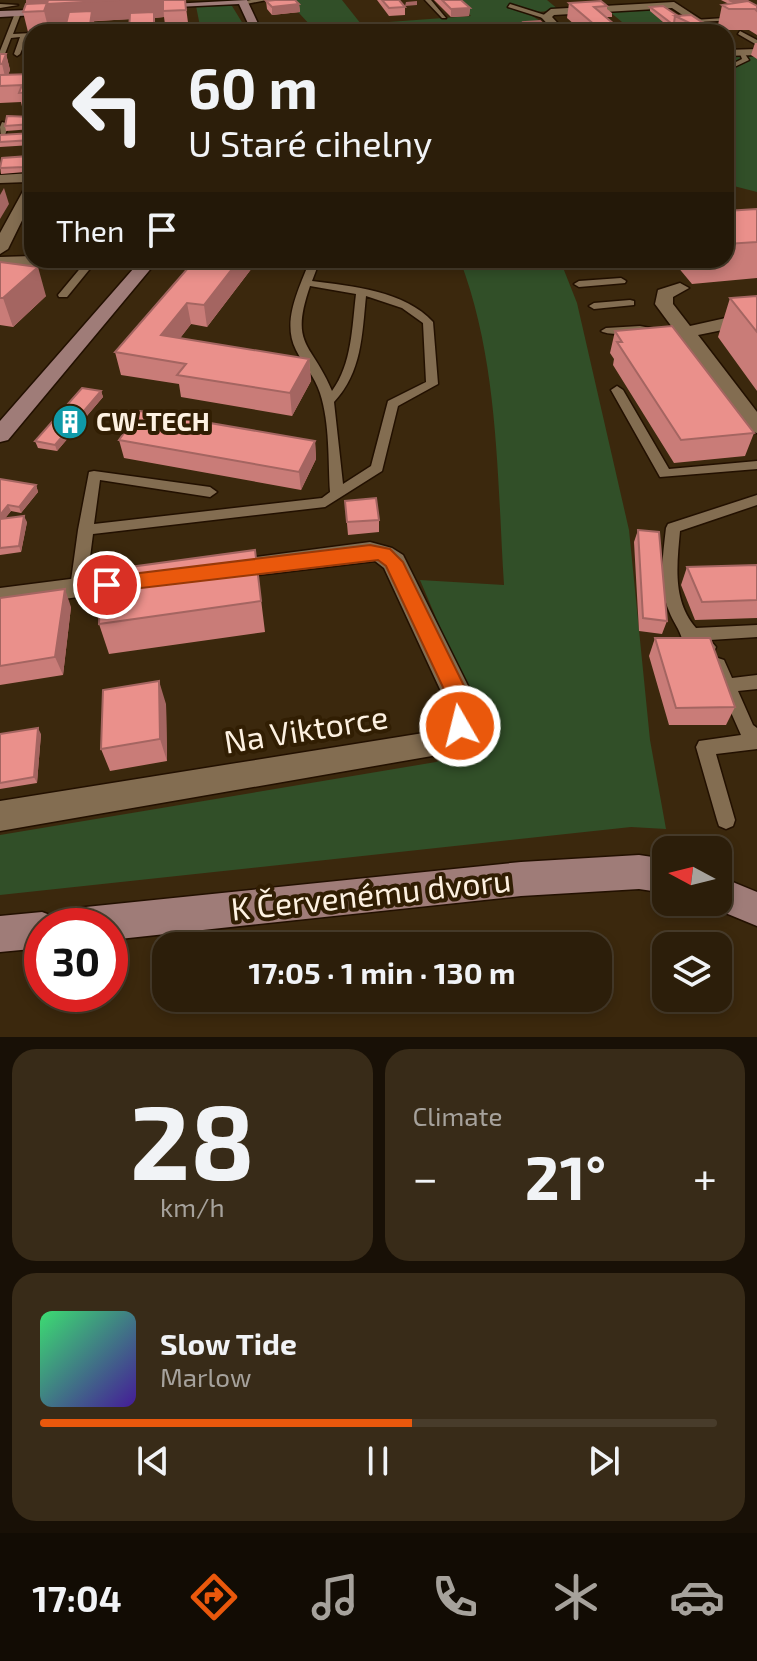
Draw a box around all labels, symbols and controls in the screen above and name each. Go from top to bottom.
text: 60 m [188,53,318,120]
icon: left [56,56,160,160]
text: U Staré cihelny [188,121,432,164]
icon: arrive [140,208,184,252]
text: Then [56,212,124,248]
building icon: CW-TECH [51,403,89,441]
place label: CW-TECH [96,405,210,436]
pin [73,551,141,619]
icon: arrive [85,563,129,607]
position arrow [418,684,502,768]
street label: Na Viktorce [221,696,390,760]
north arrow [652,836,732,916]
map controls [652,836,732,1012]
street label: K Červenému dvoru [229,859,513,927]
speed limit sign: 30 [24,908,128,1012]
button: layers [652,932,732,1012]
text: 17:05 · 1 min · 130 m [249,954,515,990]
text: 28 [130,1076,255,1201]
text: Climate [413,1100,502,1131]
text: 21° [525,1140,606,1212]
text: − [413,1150,438,1203]
text: + [693,1150,717,1203]
text: km/h [160,1191,225,1222]
text: Slow Tide [160,1325,297,1361]
text: Marlow [160,1361,251,1392]
icon: previous [131,1439,175,1483]
icon: pause [356,1439,400,1483]
icon: next [582,1439,626,1483]
icon: directions [186,1569,242,1625]
icon: music [307,1569,363,1625]
icon: phone [427,1569,483,1625]
icon: climate [548,1569,604,1625]
icon: car [669,1569,725,1625]
text: 17:04 [32,1576,122,1619]

